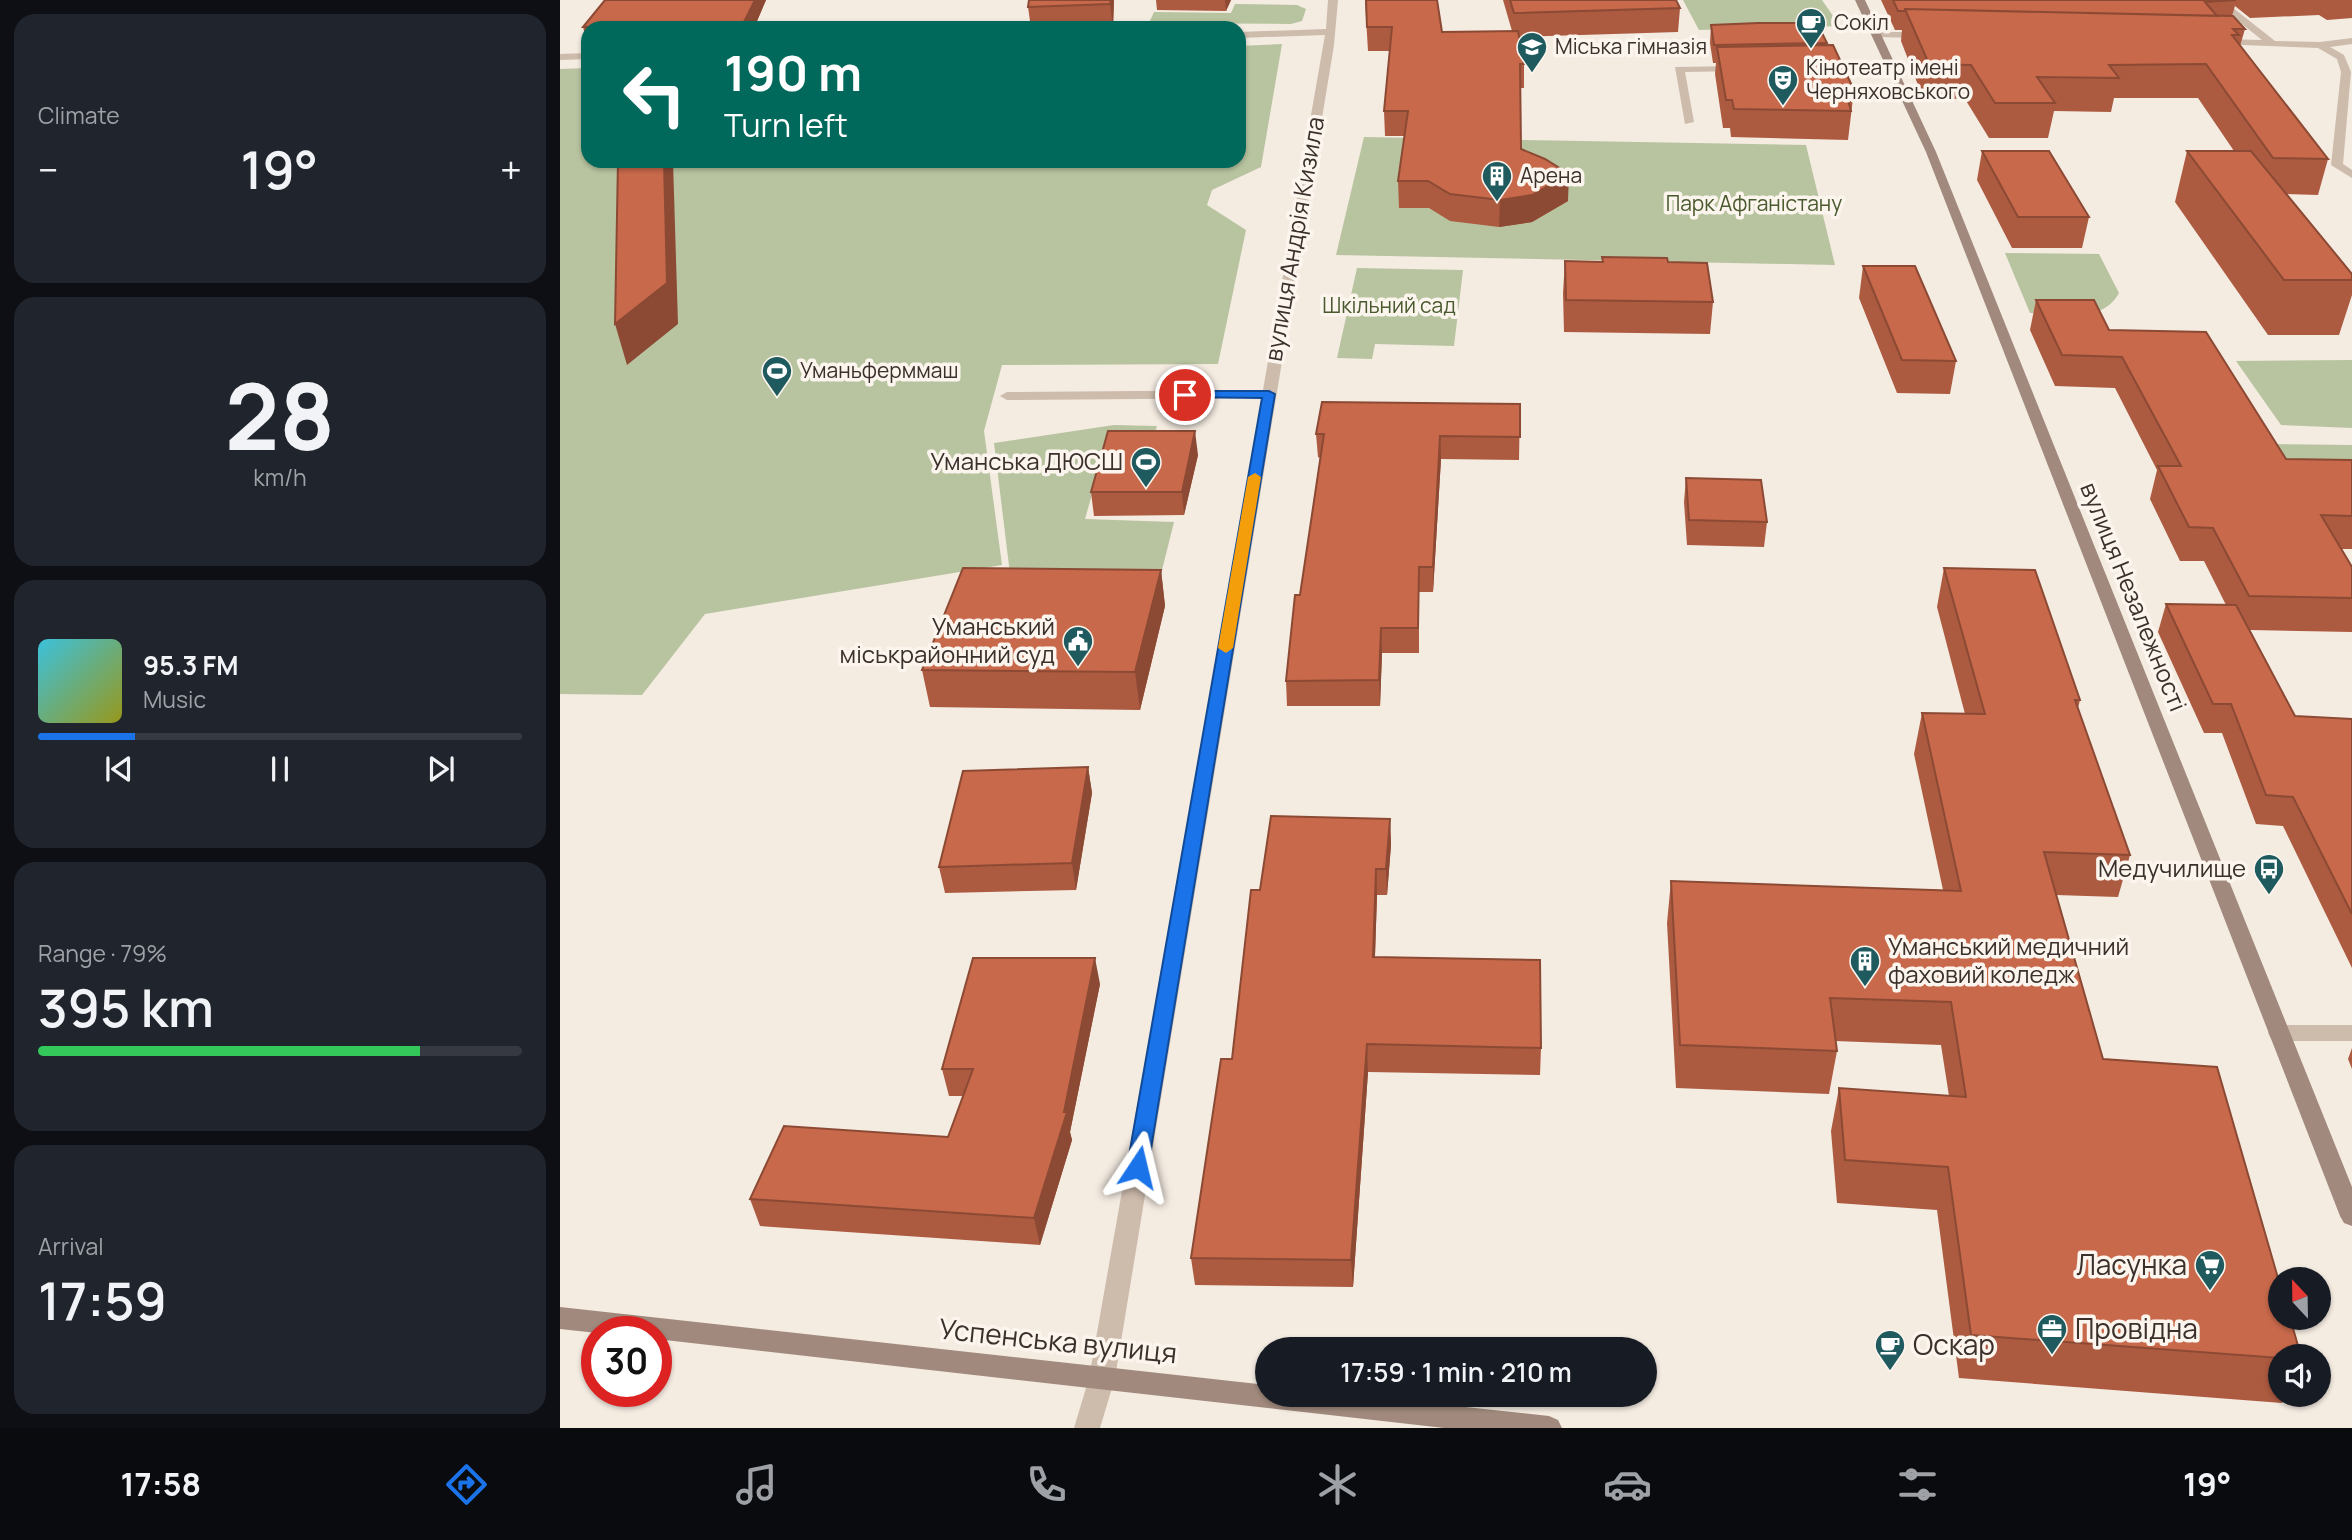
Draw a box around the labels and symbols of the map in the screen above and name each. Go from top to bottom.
cafe icon: Сокіл [1794,6,1828,50]
place label: Сокіл [1834,8,1889,36]
school or university icon: Міська гімназія [1515,30,1549,74]
place label: Міська гімназія [1555,32,1707,60]
place label: Кінотеатр імені Черняховського [1806,53,1970,105]
theatre icon: Кінотеатр імені Черняховського [1766,63,1800,107]
street label: вулиця Андрія Кизила [1256,114,1331,364]
building icon: Арена [1480,159,1514,203]
place label: Арена [1520,161,1582,189]
park label: Парк Афганістану [1666,189,1842,217]
park label: Шкільний сад [1322,291,1456,319]
sports icon: Уманьферммаш [760,354,794,398]
place label: Уманьферммаш [800,356,958,384]
pin [1155,365,1215,425]
place label: Уманська ДЮСШ [930,444,1123,477]
sports icon: Уманська ДЮСШ [1129,445,1163,489]
street label: вулиця Незалежності [2073,477,2195,716]
place label: Уманський міськрайонний суд [840,609,1055,670]
public building icon: Уманський міськрайонний суд [1061,624,1095,668]
place label: Медучилище [2098,851,2246,884]
bus stop icon: Медучилище [2252,852,2286,896]
place label: Уманський медичний фаховий коледж [1888,929,2129,990]
building icon: Уманський медичний фаховий коледж [1848,944,1882,988]
position arrow [1101,1130,1175,1204]
place label: Ласунка [2076,1245,2187,1283]
supermarket icon: Ласунка [2193,1248,2227,1292]
north arrow [2268,1267,2331,1330]
street label: Успенська вулиця [937,1309,1179,1371]
place label: Провідна [2075,1309,2198,1347]
office icon: Провідна [2035,1312,2069,1356]
speed limit sign: 30 [581,1316,672,1407]
place label: Оскар [1913,1325,1995,1363]
cafe icon: Оскар [1873,1328,1907,1372]

